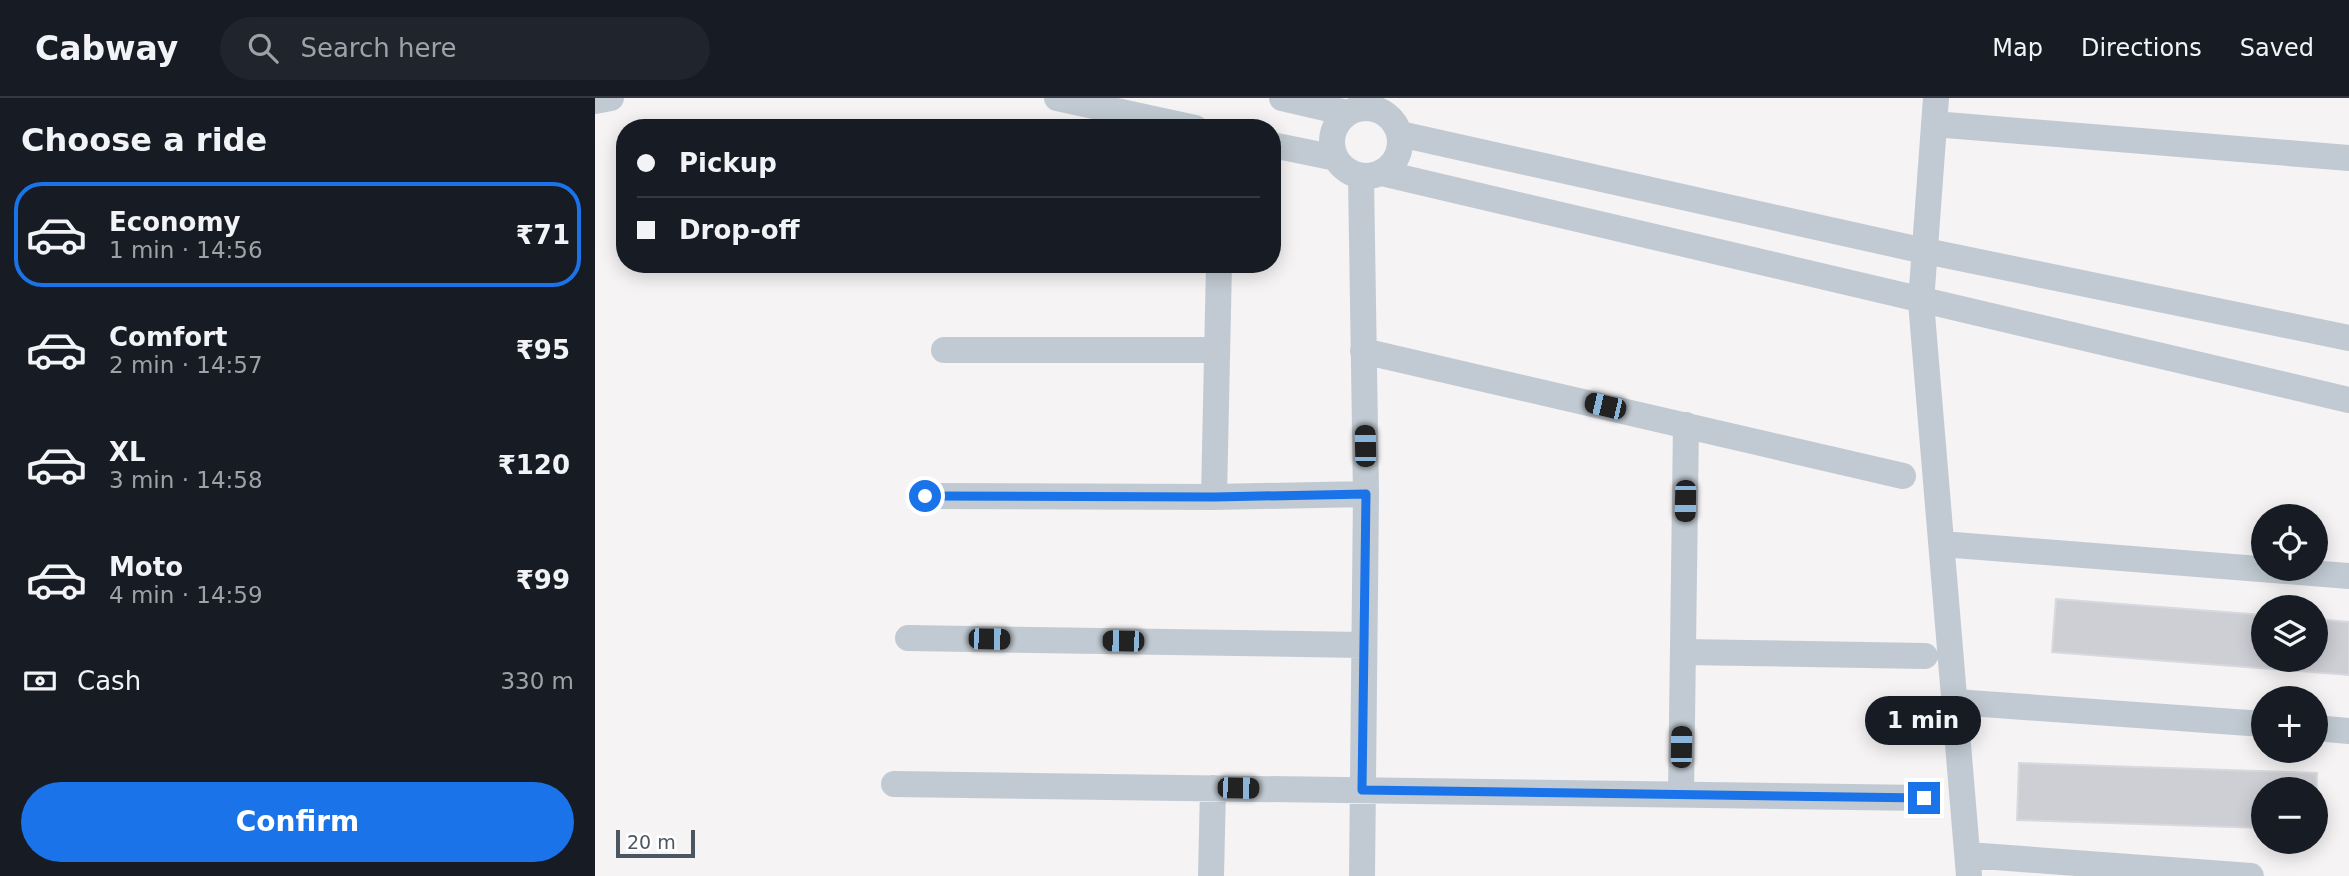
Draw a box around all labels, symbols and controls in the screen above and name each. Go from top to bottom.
search box [220,17,710,80]
text: Cabway [35,29,178,68]
icon: search [244,29,282,67]
text: Search here [300,33,457,63]
text: Map [1992,34,2043,62]
text: Directions [2081,34,2202,62]
text: Saved [2240,34,2314,62]
text: Choose a ride [21,121,267,159]
text: Pickup [679,148,777,178]
icon: car [25,203,88,266]
text: Economy [109,207,240,237]
text: Drop-off [679,215,800,245]
text: ₹71 [516,220,570,250]
text: 1 min · 14:56 [109,237,263,263]
icon: car [25,318,88,381]
text: Comfort [109,322,227,352]
text: ₹95 [516,335,570,365]
text: 2 min · 14:57 [109,352,263,378]
car [1583,391,1628,421]
car [1355,425,1376,467]
icon: car [25,433,88,496]
text: XL [109,437,146,467]
text: ₹120 [498,450,570,480]
text: 3 min · 14:58 [109,467,263,493]
route start [909,480,941,512]
car [1675,480,1696,522]
map controls [2251,504,2328,854]
button: locate [2251,504,2328,581]
icon: car [25,548,88,611]
text: Moto [109,552,183,582]
text: ₹99 [516,565,570,595]
text: 4 min · 14:59 [109,582,263,608]
button: layers [2251,595,2328,672]
car [968,628,1011,650]
car [1102,630,1145,652]
icon: cash [21,662,59,700]
text: Cash [77,666,141,696]
text: 330 m [500,668,574,694]
button: + [2251,686,2328,763]
callout: 1 min [1866,696,1982,746]
text: 1 min [1887,707,1959,733]
car [1671,726,1692,768]
car [1217,777,1260,799]
button: − [2251,777,2328,854]
button: Confirm [21,782,574,862]
route end [1908,782,1940,814]
scale bar [616,827,695,859]
text: 20 m [627,831,676,853]

